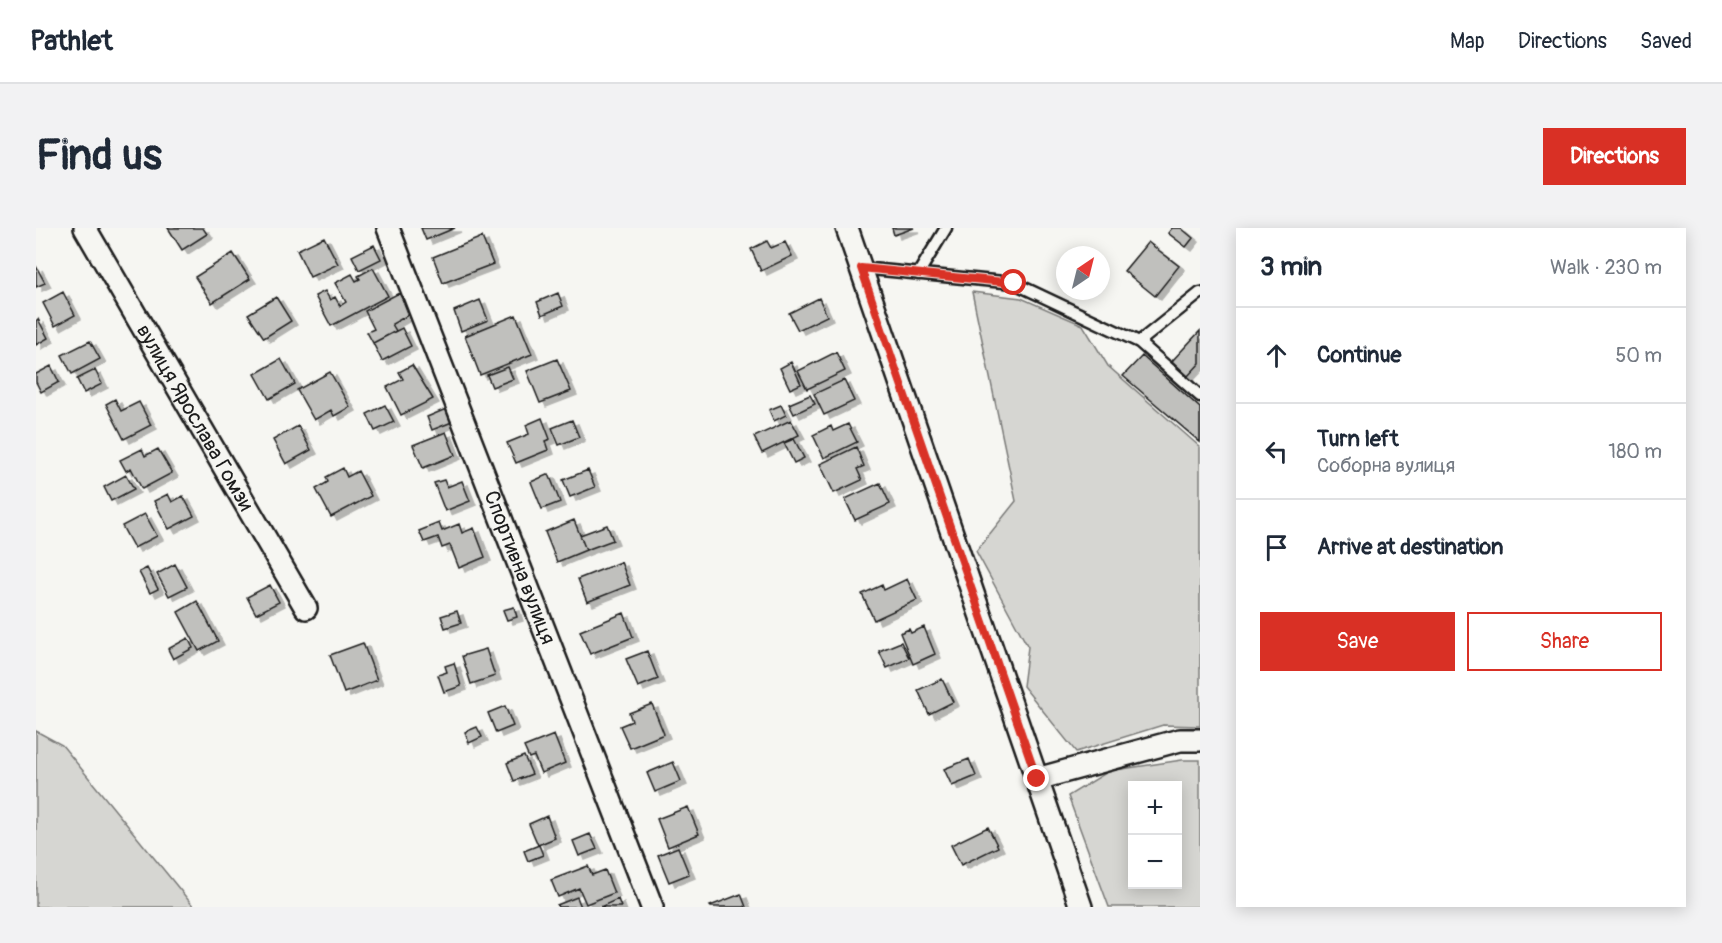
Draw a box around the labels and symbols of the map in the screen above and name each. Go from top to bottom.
north arrow [1056,246,1110,300]
route start [1000,269,1026,295]
street label: вулиця Ярослава Гомзи [130,319,260,516]
street label: Спортивна вулиця [478,487,562,648]
route end [1023,765,1049,791]

